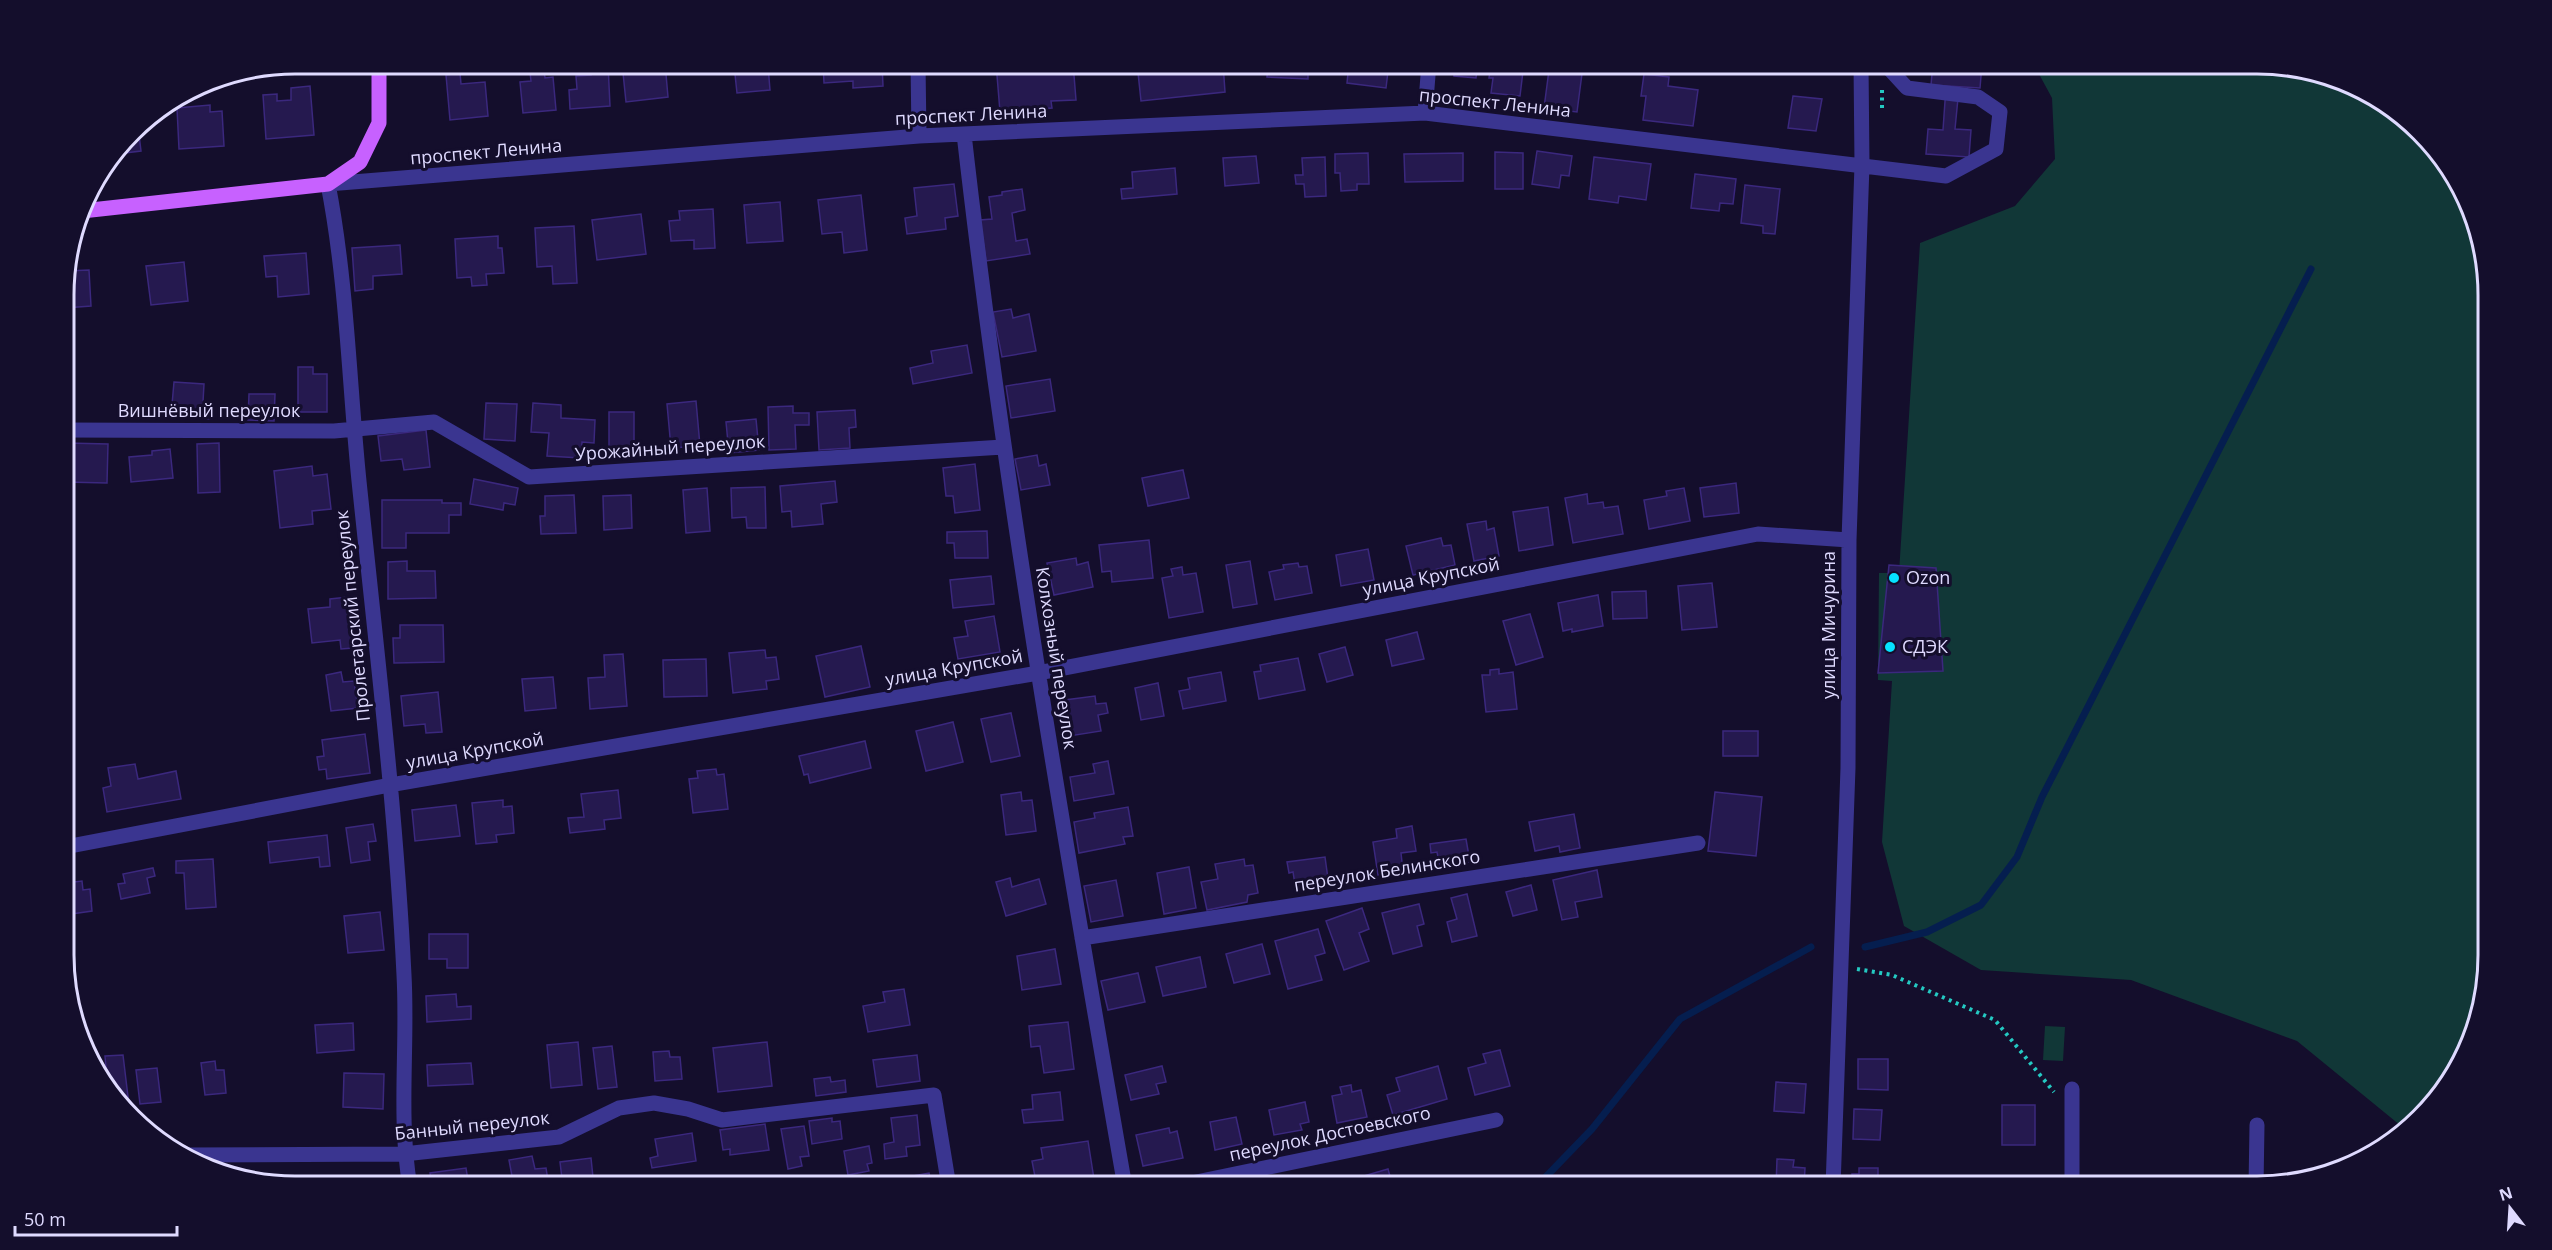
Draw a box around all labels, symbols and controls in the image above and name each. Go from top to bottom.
street label: проспект Ленина [1418,82,1572,122]
street label: проспект Ленина [894,98,1048,130]
street label: проспект Ленина [409,132,563,170]
street label: Вишнёвый переулок [118,398,301,422]
street label: Урожайный переулок [574,428,767,466]
street label: Пролетарский переулок [329,509,375,723]
street label: улица Крупской [1360,551,1501,601]
street label: улица Мичурина [1816,551,1840,699]
street label: Колхозный переулок [1031,565,1083,751]
place label: Ozon [1906,565,1950,589]
marker: Ozon [1887,571,1901,585]
place label: СДЭК [1902,634,1948,658]
marker: СДЭК [1883,640,1897,654]
street label: улица Крупской [883,643,1024,691]
street label: улица Крупской [404,726,545,774]
street label: переулок Белинского [1292,843,1482,897]
street label: переулок Достоевского [1227,1100,1433,1166]
street label: Банный переулок [393,1105,551,1145]
north arrow [2480,1178,2540,1238]
text: N [2496,1181,2515,1206]
scale bar [15,1199,177,1237]
text: 50 m [24,1207,66,1231]

